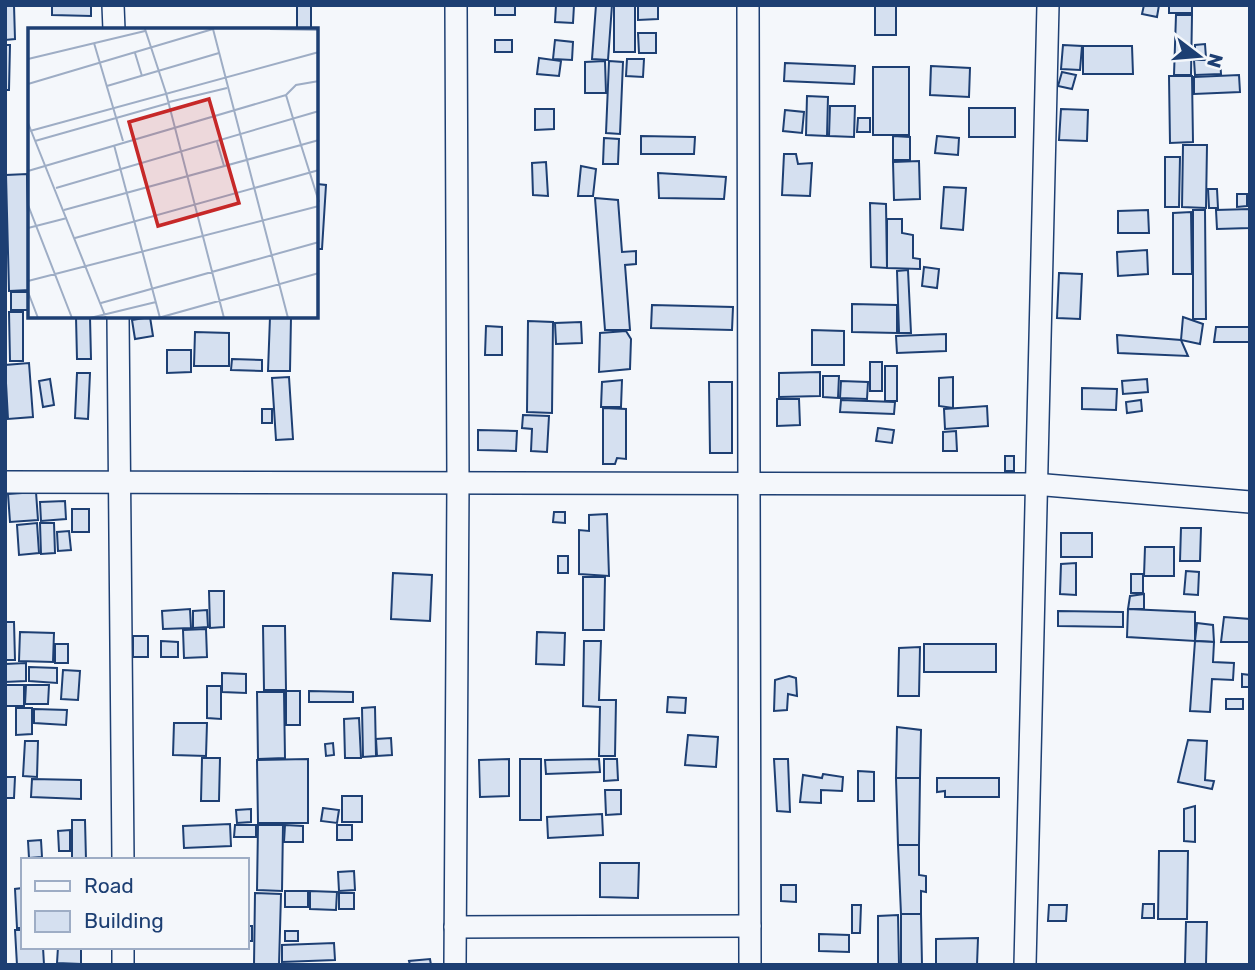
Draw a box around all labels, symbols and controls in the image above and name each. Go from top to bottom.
north arrow [1164,21,1234,91]
inset map [28,28,318,318]
text: N [1202,51,1228,70]
legend [21,858,248,949]
text: Road [84,873,134,898]
text: Building [84,908,164,933]

